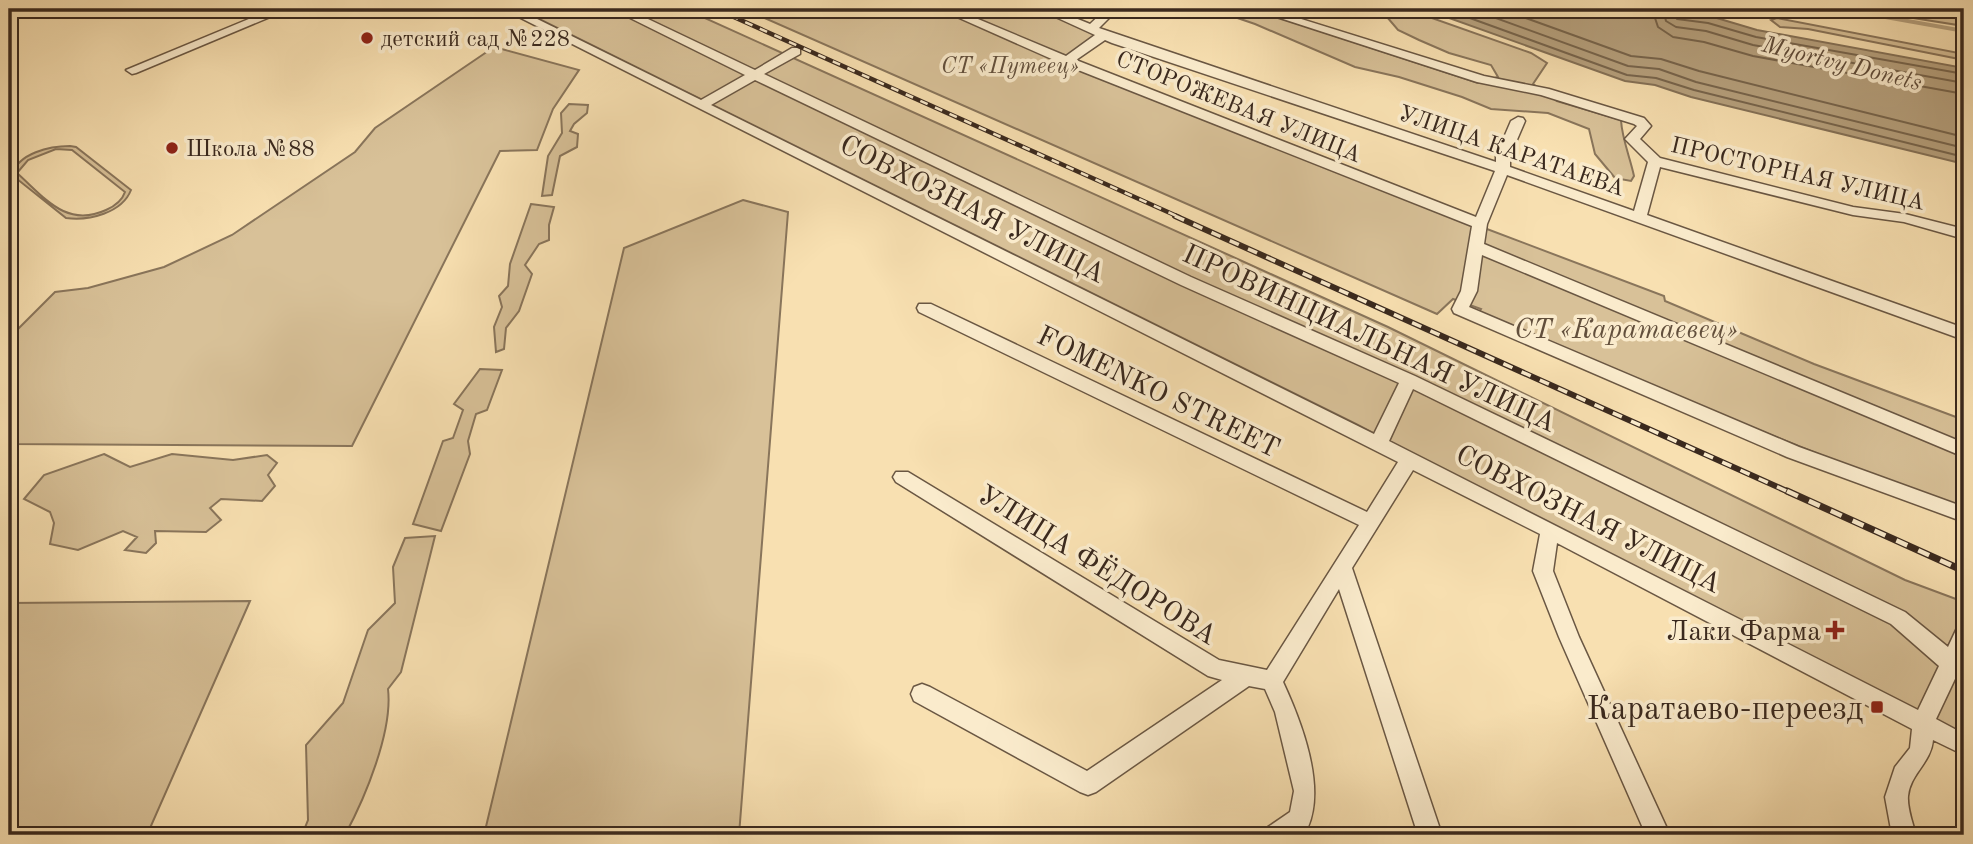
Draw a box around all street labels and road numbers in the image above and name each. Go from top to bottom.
street label: СТОРОЖЕВАЯ УЛИЦА [1113,48,1365,167]
street label: УЛИЦА КАРАТАЕВА [1395,102,1628,201]
street label: СОВХОЗНАЯ УЛИЦА [834,132,1109,290]
street label: ПРОСТОРНАЯ УЛИЦА [1668,134,1927,215]
street label: ПРОВИНЦИАЛЬНАЯ УЛИЦА [1178,241,1560,439]
street label: FOMENKO STREET [1032,323,1284,465]
street label: СОВХОЗНАЯ УЛИЦА [1450,442,1725,600]
street label: УЛИЦА ФЁДОРОВА [972,478,1223,651]

